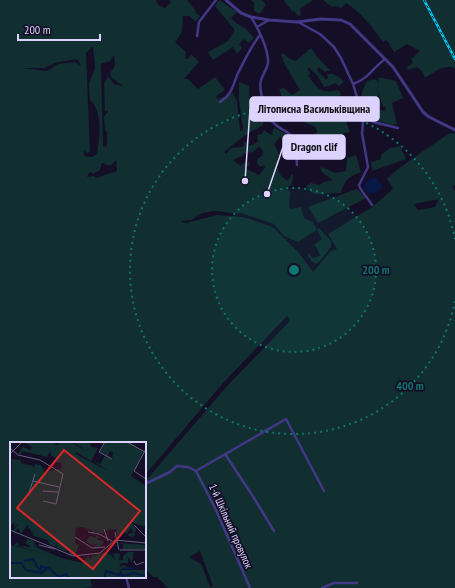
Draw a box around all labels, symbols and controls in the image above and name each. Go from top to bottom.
scale bar [18,16,100,42]
text: 200 m [24,22,51,37]
callout: Літописна Васильківщина [250,97,379,121]
text: Літописна Васильківщина [257,101,370,116]
callout: Dragon clif [283,135,345,159]
text: Dragon clif [291,139,338,154]
text: 200 m [362,262,390,277]
centre of rings [287,263,301,277]
text: 400 m [396,378,424,393]
inset map [10,442,146,578]
street label: 1-й Шкільний провулок [206,481,256,571]

